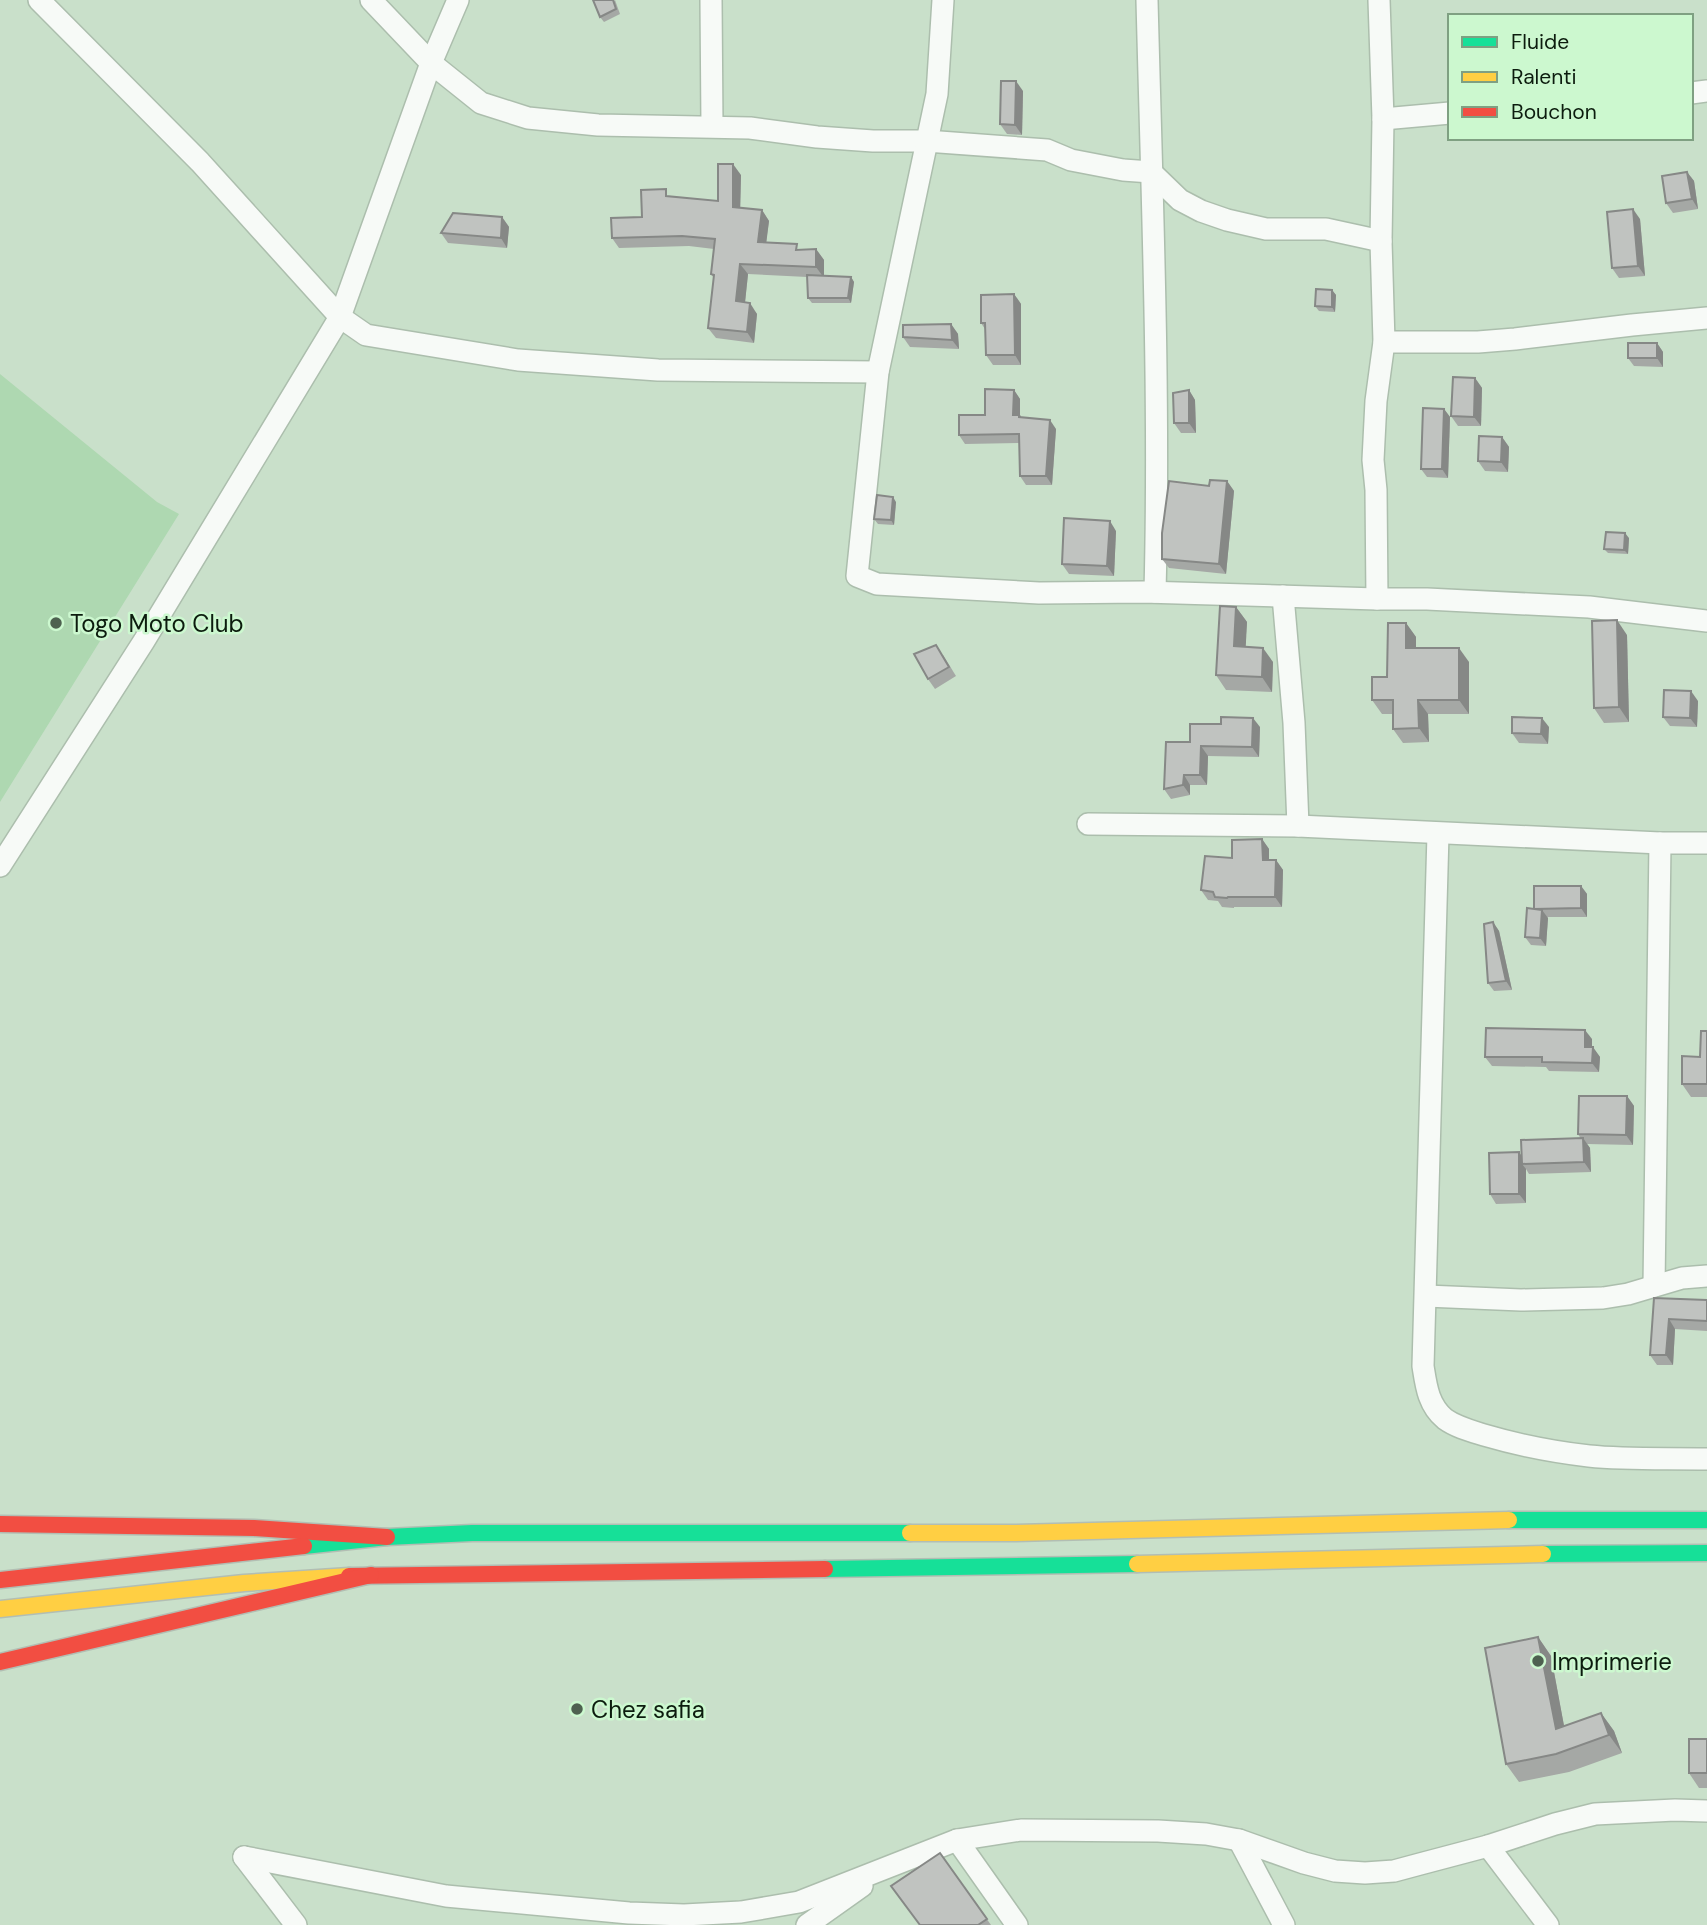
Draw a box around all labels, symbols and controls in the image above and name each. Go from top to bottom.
legend [1448,14,1693,140]
text: Fluide [1511,28,1569,56]
text: Ralenti [1511,63,1577,91]
text: Bouchon [1511,98,1597,126]
place label: Togo Moto Club [70,608,244,639]
marker: Togo Moto Club [48,615,64,631]
place label: Imprimerie [1552,1646,1672,1677]
marker: Imprimerie [1530,1653,1546,1669]
place label: Chez safia [591,1694,705,1725]
marker: Chez safia [569,1701,585,1717]

